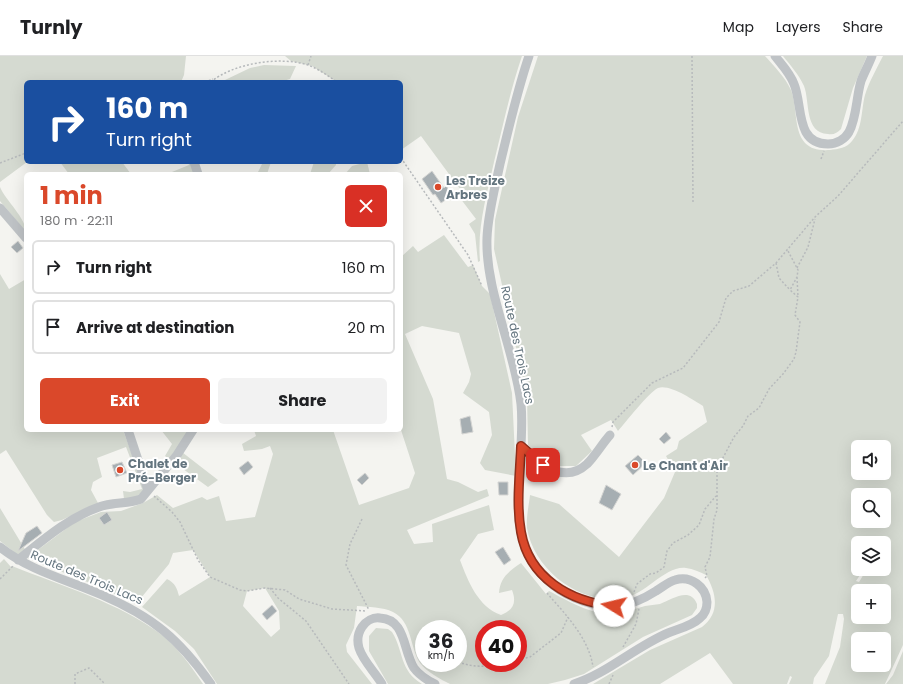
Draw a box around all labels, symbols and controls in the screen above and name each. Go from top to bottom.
text: Turnly [20,14,83,41]
text: Map [723,17,754,37]
text: Layers [776,17,820,37]
text: Share [842,17,883,37]
text: 160 m [106,89,188,128]
icon: right [40,96,92,148]
text: Turn right [106,127,192,152]
place label: Les Treize Arbres [446,172,505,203]
text: 1 min [40,179,103,212]
marker: Les Treize Arbres [433,182,443,192]
button: close [345,185,387,227]
text: 180 m · 22:11 [40,211,113,230]
icon: right [42,256,64,278]
text: Turn right [76,257,152,278]
text: 160 m [342,257,385,278]
street label: Route des Trois Lacs [497,284,539,406]
icon: arrive [42,316,64,338]
text: Arrive at destination [76,317,234,338]
text: 20 m [347,317,385,338]
button: Exit [40,378,210,424]
button: Share [218,378,387,424]
map controls [851,440,891,672]
button: sound [851,440,891,480]
pin [526,448,560,482]
icon: arrive [532,454,554,476]
place label: Chalet de Pré-Berger [128,455,196,486]
place label: Le Chant d'Air [643,457,728,474]
marker: Le Chant d'Air [630,460,640,470]
marker: Chalet de Pré-Berger [115,465,125,475]
button: search [851,488,891,528]
button: layers [851,536,891,576]
street label: Route des Trois Lacs [28,546,146,608]
button: + [851,584,891,624]
position arrow [593,585,635,627]
speed limit sign: 40 [475,620,527,672]
text: 36 [429,627,453,655]
button: − [851,632,891,672]
text: km/h [428,648,454,663]

